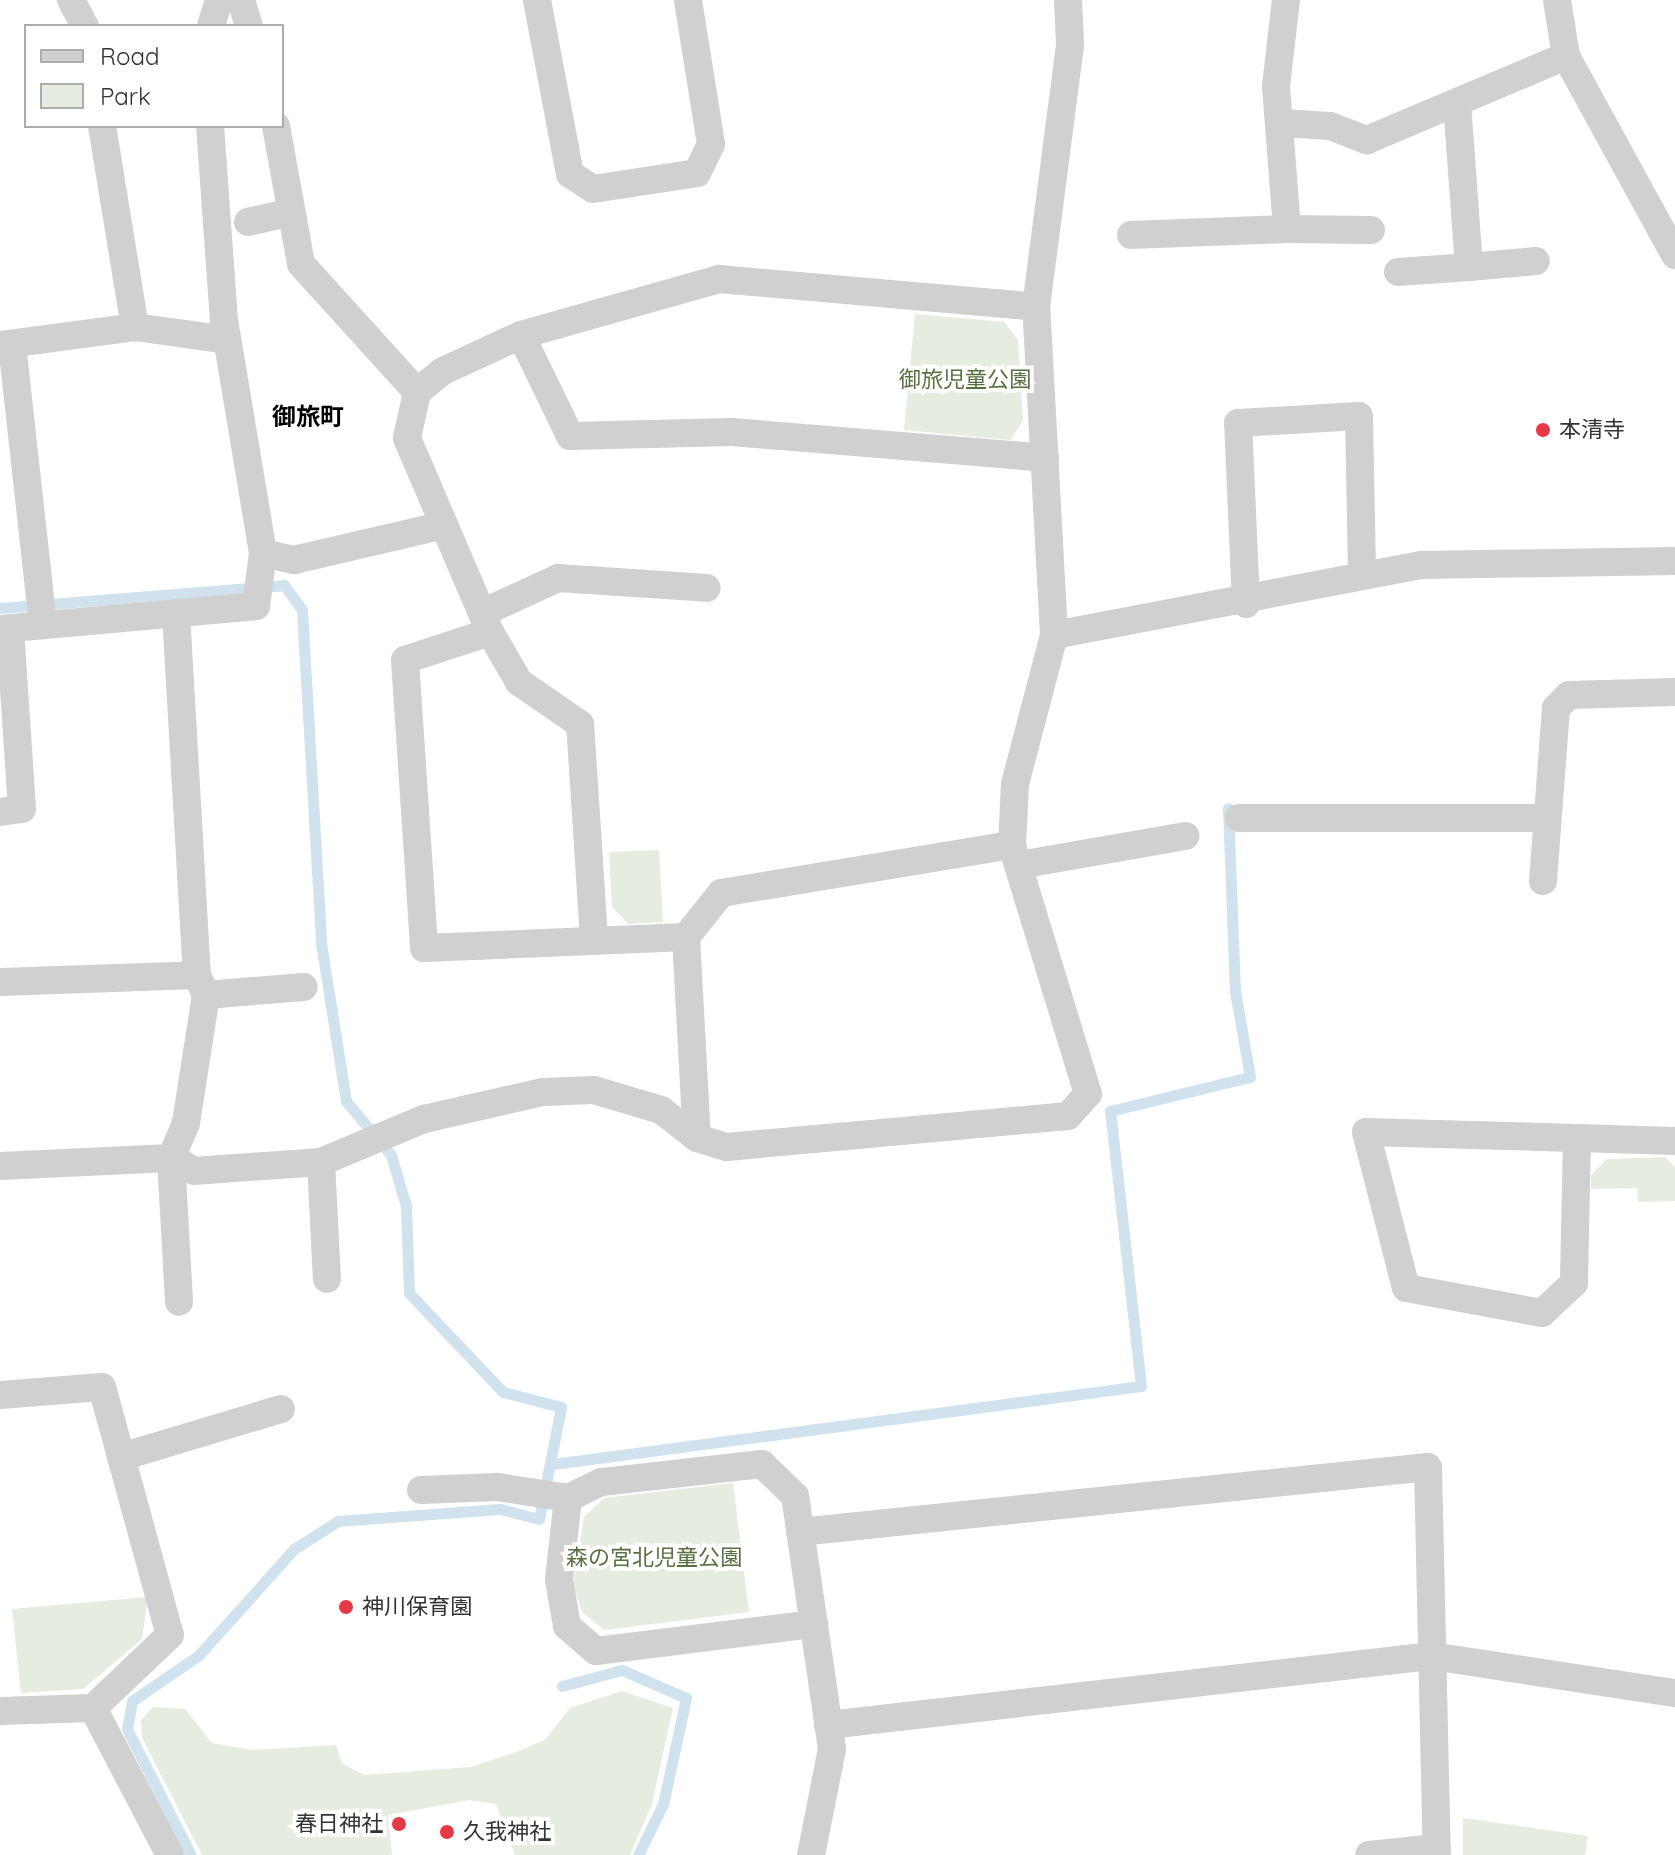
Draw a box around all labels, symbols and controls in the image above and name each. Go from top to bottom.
legend [24,24,284,128]
text: Road [100,41,160,71]
text: Park [100,81,151,111]
park label: 御旅児童公園 [899,367,1031,393]
district label: 御旅町 [272,403,344,431]
place label: 本清寺 [1559,417,1625,443]
marker: 本清寺 [1534,421,1552,439]
park label: 森の宮北児童公園 [566,1545,742,1571]
place label: 神川保育園 [362,1594,472,1620]
marker: 神川保育園 [337,1598,355,1616]
place label: 春日神社 [295,1811,383,1837]
marker: 春日神社 [390,1815,408,1833]
place label: 久我神社 [463,1819,551,1845]
marker: 久我神社 [438,1823,456,1841]

